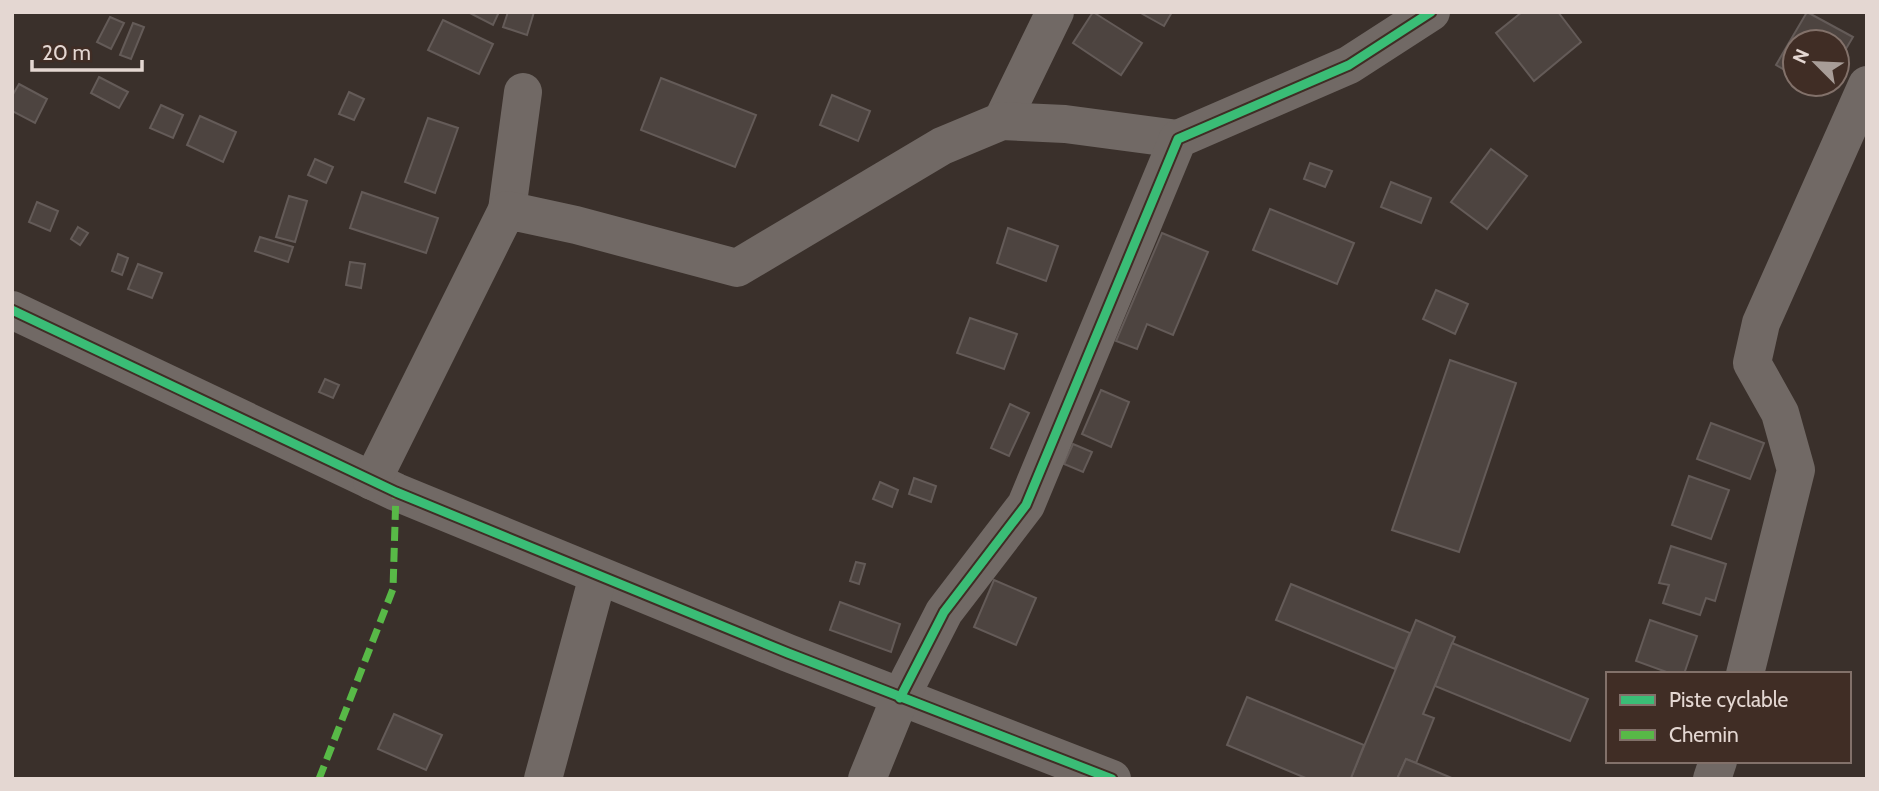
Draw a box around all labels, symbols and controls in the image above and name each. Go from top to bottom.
scale bar [32,28,142,72]
north arrow [1781,28,1851,98]
text: 20 m [42,40,91,65]
text: N [1788,45,1814,67]
legend [1606,672,1851,763]
text: Piste cyclable [1669,687,1789,712]
text: Chemin [1669,722,1739,747]

